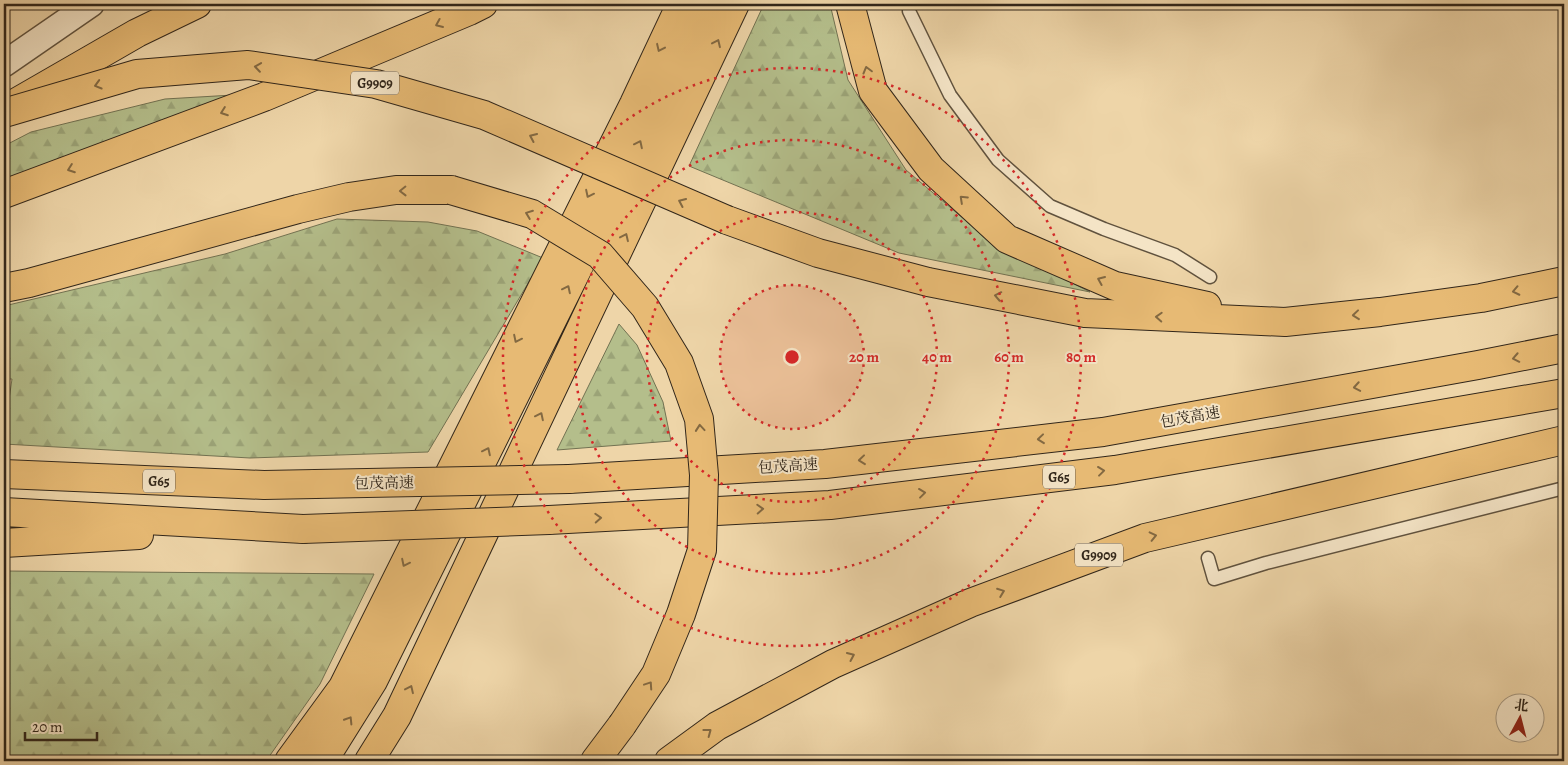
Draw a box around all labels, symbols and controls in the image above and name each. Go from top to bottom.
one-way arrow [435,18,444,28]
one-way arrow [710,39,721,48]
one-way arrow [656,43,667,52]
one-way arrow [254,62,262,72]
one-way arrow [863,66,873,74]
road number: G9909 [351,72,399,95]
one-way arrow [94,80,102,90]
one-way arrow [220,106,228,116]
one-way arrow [529,132,538,143]
one-way arrow [633,140,643,149]
one-way arrow [68,163,76,173]
one-way arrow [398,185,406,196]
one-way arrow [585,189,595,198]
one-way arrow [960,196,969,205]
one-way arrow [678,197,687,208]
one-way arrow [525,210,534,220]
one-way arrow [619,233,629,242]
one-way arrow [1097,276,1106,287]
one-way arrow [1512,285,1521,295]
one-way arrow [561,286,571,295]
one-way arrow [994,291,1003,302]
one-way arrow [1352,309,1360,320]
one-way arrow [1155,311,1163,322]
one-way arrow [512,334,523,343]
text: 20 m [849,347,879,367]
text: 40 m [922,347,952,367]
text: 60 m [994,347,1024,367]
text: 80 m [1066,347,1096,367]
centre of rings [783,348,801,366]
one-way arrow [1512,352,1521,362]
one-way arrow [1352,381,1361,391]
street label: 包茂高速 [1159,402,1221,432]
one-way arrow [534,412,544,421]
one-way arrow [695,424,706,432]
one-way arrow [1037,433,1045,444]
one-way arrow [481,447,491,456]
street label: 包茂高速 [757,454,819,478]
one-way arrow [858,454,866,465]
road number: G65 [1043,466,1075,488]
one-way arrow [1096,467,1105,477]
road number: G65 [143,470,175,492]
street label: 包茂高速 [354,472,414,494]
one-way arrow [918,488,926,499]
one-way arrow [757,503,765,514]
one-way arrow [594,512,602,523]
one-way arrow [1149,531,1158,542]
road number: G9909 [1075,544,1123,566]
one-way arrow [401,558,411,567]
one-way arrow [996,588,1005,598]
one-way arrow [846,651,855,662]
one-way arrow [643,681,652,691]
one-way arrow [404,685,415,694]
north arrow [1496,692,1546,742]
text: 北 [1513,695,1530,716]
scale bar [25,710,98,742]
one-way arrow [343,716,352,725]
text: 20 m [32,717,63,737]
one-way arrow [702,729,712,738]

